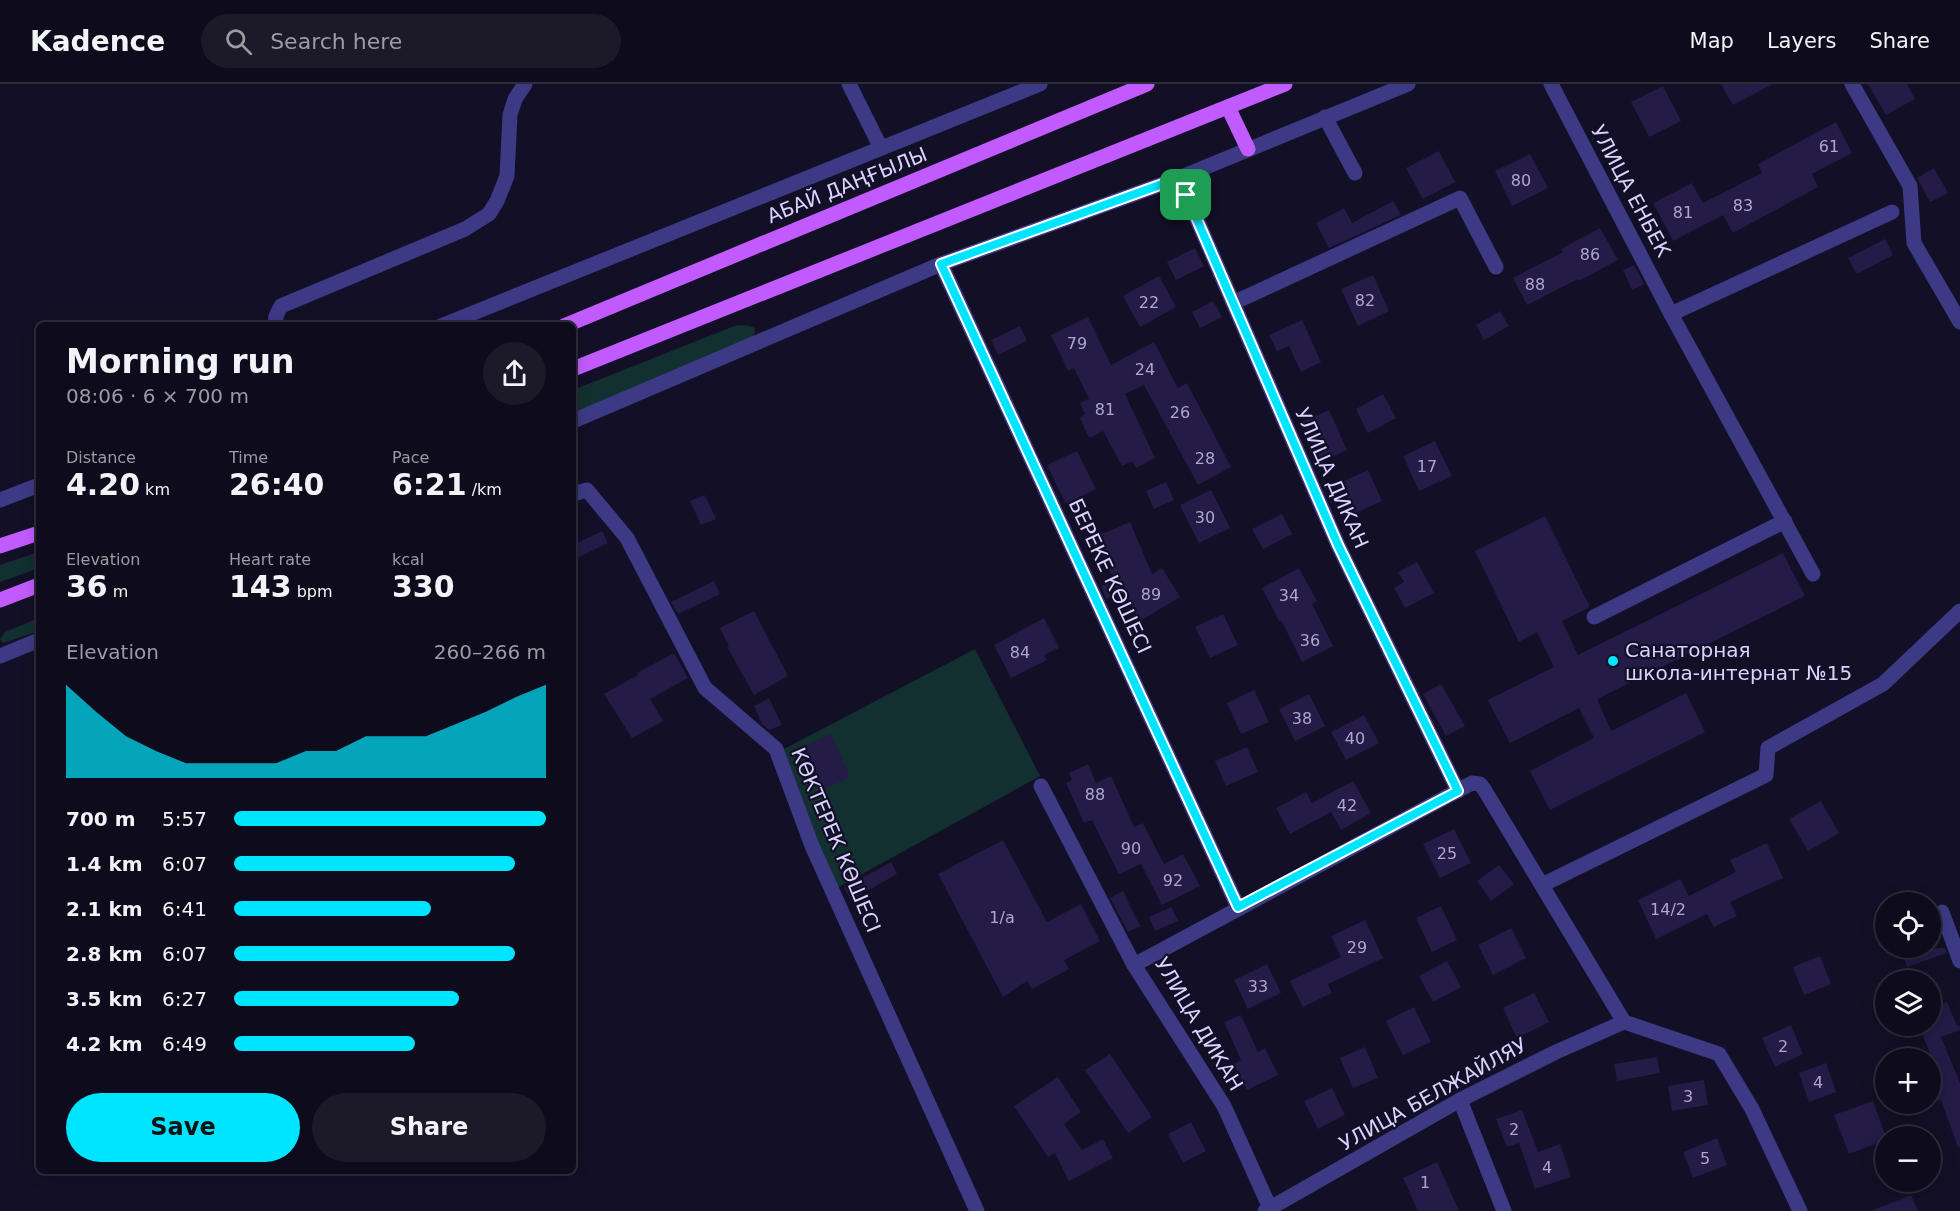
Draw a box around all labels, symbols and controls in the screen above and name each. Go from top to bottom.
search box [201,14,621,68]
text: Kadence [30,25,165,58]
icon: search [222,25,255,58]
text: Search here [270,29,402,54]
text: Map [1690,29,1734,53]
text: Layers [1767,29,1836,53]
text: Share [1869,29,1930,53]
street label: УЛИЦА ЕНБЕК [1586,121,1676,261]
house number: 61 [1819,137,1839,156]
street label: АБАЙ ДАҢҒЫЛЫ [763,142,931,228]
pin [1160,169,1211,220]
house number: 80 [1511,171,1531,190]
icon: arrive [1169,178,1202,211]
house number: 83 [1733,196,1753,215]
house number: 81 [1673,203,1693,222]
house number: 86 [1580,245,1600,264]
house number: 88 [1525,275,1545,294]
house number: 82 [1355,291,1375,310]
house number: 22 [1139,293,1159,312]
house number: 79 [1067,334,1087,353]
text: Morning run [66,342,294,381]
button: share [483,342,546,405]
house number: 24 [1135,360,1155,379]
text: 08:06 · 6 × 700 m [66,384,249,408]
house number: 81 [1095,400,1115,419]
house number: 26 [1170,403,1190,422]
street label: УЛИЦА ДИКАН [1290,404,1374,552]
text: Distance [66,448,136,467]
text: Time [229,448,268,467]
text: Pace [392,448,429,467]
house number: 28 [1195,449,1215,468]
house number: 17 [1417,457,1437,476]
text: 4.20 [66,467,140,502]
text: 26:40 [229,467,325,502]
text: 6:21 [392,467,467,502]
text: km [140,480,170,499]
text: /km [467,480,502,499]
street label: БЕРЕКЕ КӨШЕСІ [1064,495,1156,657]
house number: 30 [1195,508,1215,527]
text: Elevation [66,550,140,569]
text: Heart rate [229,550,311,569]
text: kcal [392,550,424,569]
text: 36 [66,569,108,604]
text: 143 [229,569,292,604]
text: 330 [392,569,455,604]
text: m [108,582,128,601]
text: bpm [292,582,333,601]
house number: 89 [1141,585,1161,604]
house number: 34 [1279,586,1299,605]
house number: 36 [1300,631,1320,650]
place label: Санаторная школа-интернат №15 [1625,638,1852,685]
text: Elevation [66,640,159,664]
text: 260–266 m [434,640,546,664]
house number: 84 [1010,643,1030,662]
marker: Санаторная школа-интернат №15 [1606,654,1620,668]
house number: 38 [1292,709,1312,728]
house number: 40 [1345,729,1365,748]
street label: КӨКТЕРЕК КӨШЕСІ [786,744,886,936]
house number: 88 [1085,785,1105,804]
house number: 42 [1337,796,1357,815]
text: 700 m [66,807,136,831]
text: 5:57 [162,807,207,831]
house number: 90 [1121,839,1141,858]
house number: 25 [1437,844,1457,863]
text: 1.4 km [66,852,143,876]
text: 6:07 [162,852,207,876]
house number: 92 [1163,871,1183,890]
map controls [1875,892,1941,1192]
button: locate [1875,892,1941,958]
text: 2.1 km [66,897,143,921]
text: 6:41 [162,897,207,921]
house number: 14/2 [1650,900,1686,919]
house number: 1/а [989,908,1015,927]
house number: 29 [1347,938,1367,957]
text: 2.8 km [66,942,143,966]
text: 6:07 [162,942,207,966]
street label: УЛИЦА ДИКАН [1150,953,1248,1095]
button: layers [1875,970,1941,1036]
house number: 33 [1248,977,1268,996]
text: 3.5 km [66,987,143,1011]
text: 6:27 [162,987,207,1011]
text: 4.2 km [66,1032,143,1056]
text: 6:49 [162,1032,207,1056]
street label: УЛИЦА БЕЛЖАЙЛЯУ [1335,1032,1531,1156]
house number: 2 [1778,1037,1788,1056]
button: + [1875,1048,1941,1114]
house number: 4 [1813,1073,1823,1092]
house number: 3 [1683,1087,1693,1106]
button: Save [66,1093,300,1162]
button: Share [312,1093,546,1162]
house number: 2 [1509,1120,1519,1139]
button: − [1875,1126,1941,1192]
house number: 5 [1700,1149,1710,1168]
house number: 4 [1542,1158,1552,1177]
house number: 1 [1420,1173,1430,1192]

